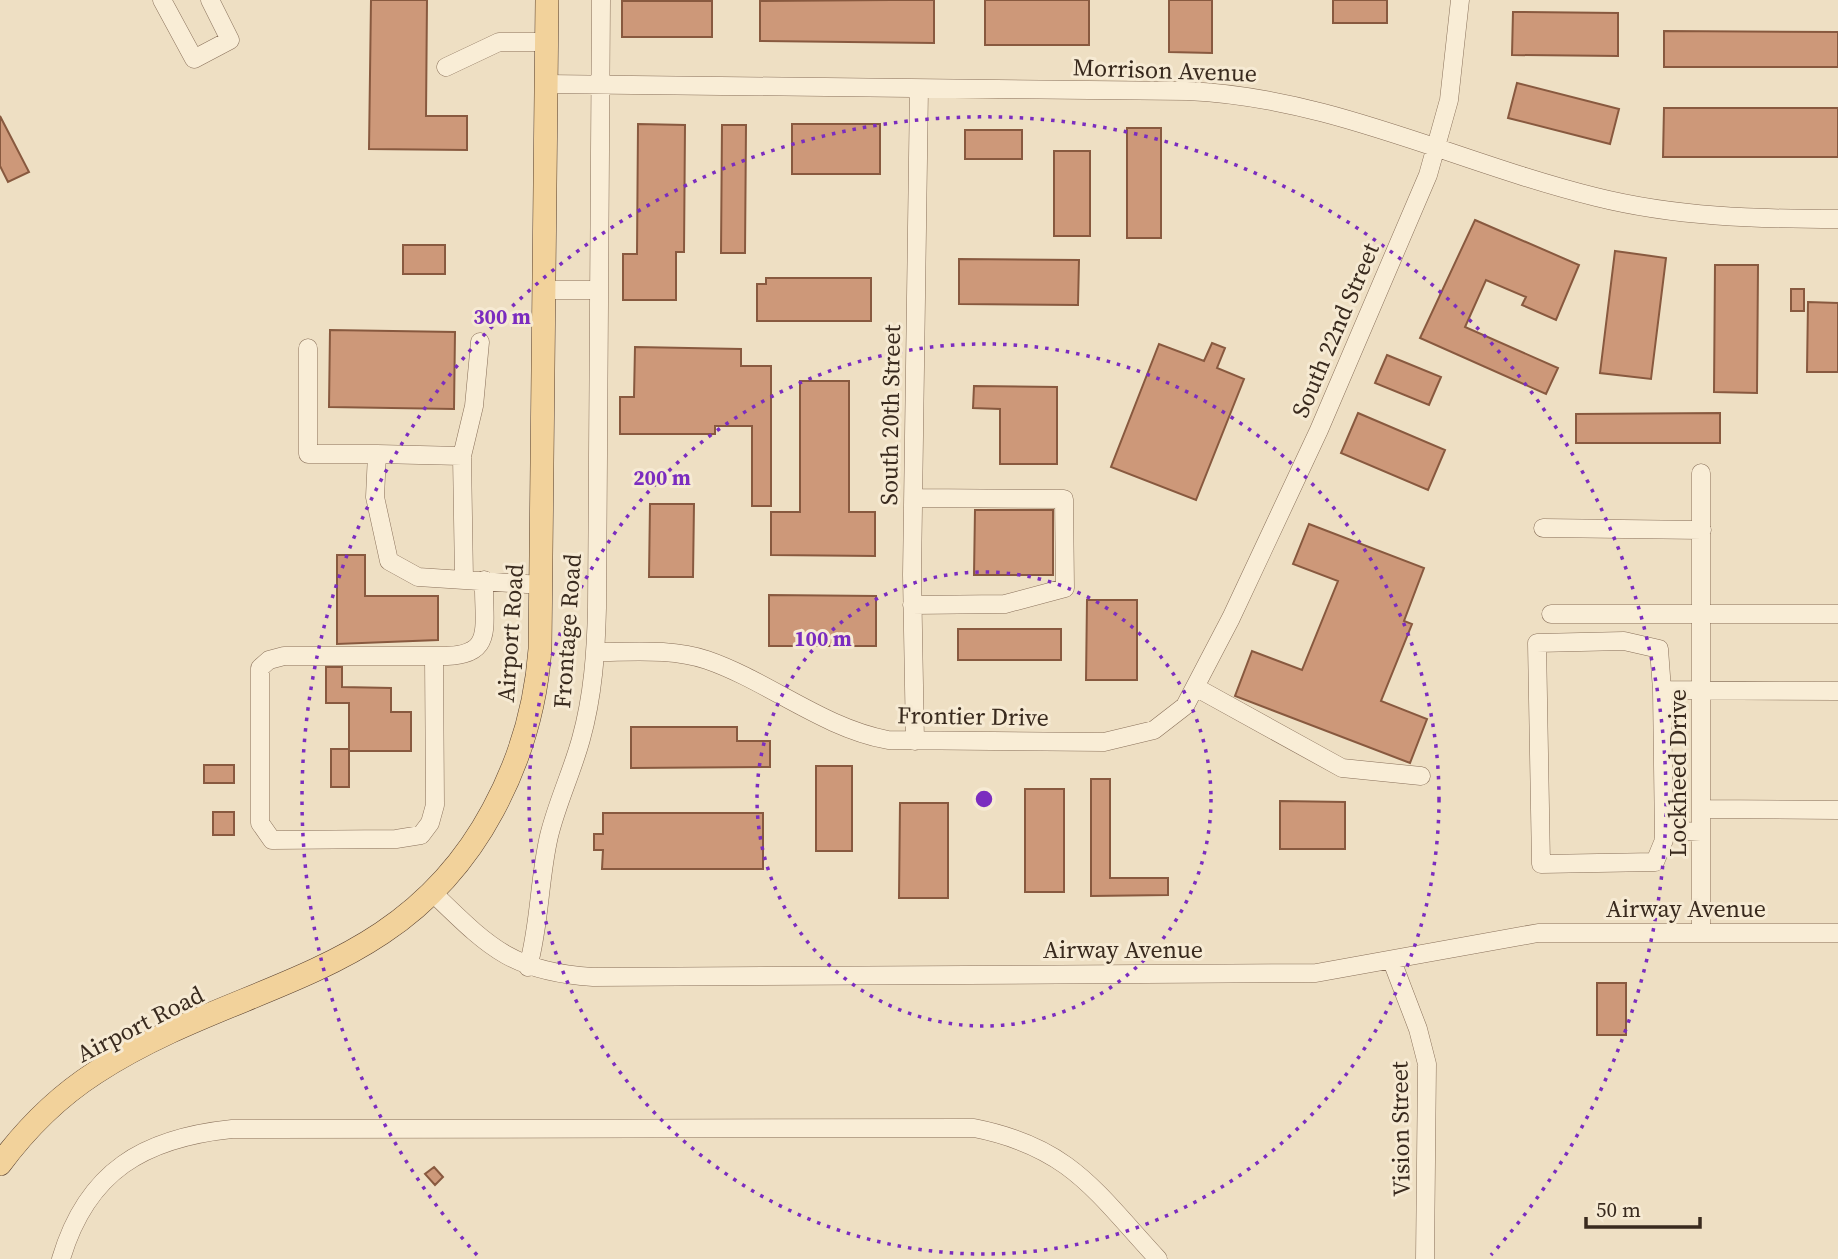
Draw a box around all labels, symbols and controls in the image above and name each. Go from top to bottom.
street label: Morrison Avenue [1072,50,1258,90]
street label: South 22nd Street [1283,237,1387,422]
text: 300 m [473,302,531,331]
street label: South 20th Street [872,324,908,506]
text: 200 m [633,463,691,492]
street label: Frontage Road [545,552,589,710]
street label: Airport Road [489,562,531,703]
text: 100 m [794,624,852,653]
street label: Lockheed Drive [1661,689,1694,857]
street label: Frontier Drive [897,698,1049,734]
centre of rings [972,787,996,811]
street label: Airway Avenue [1606,892,1766,925]
street label: Airway Avenue [1043,933,1203,966]
street label: Airport Road [71,978,210,1070]
street label: Vision Street [1382,1061,1418,1197]
scale bar [1586,1186,1700,1230]
text: 50 m [1596,1195,1641,1224]

